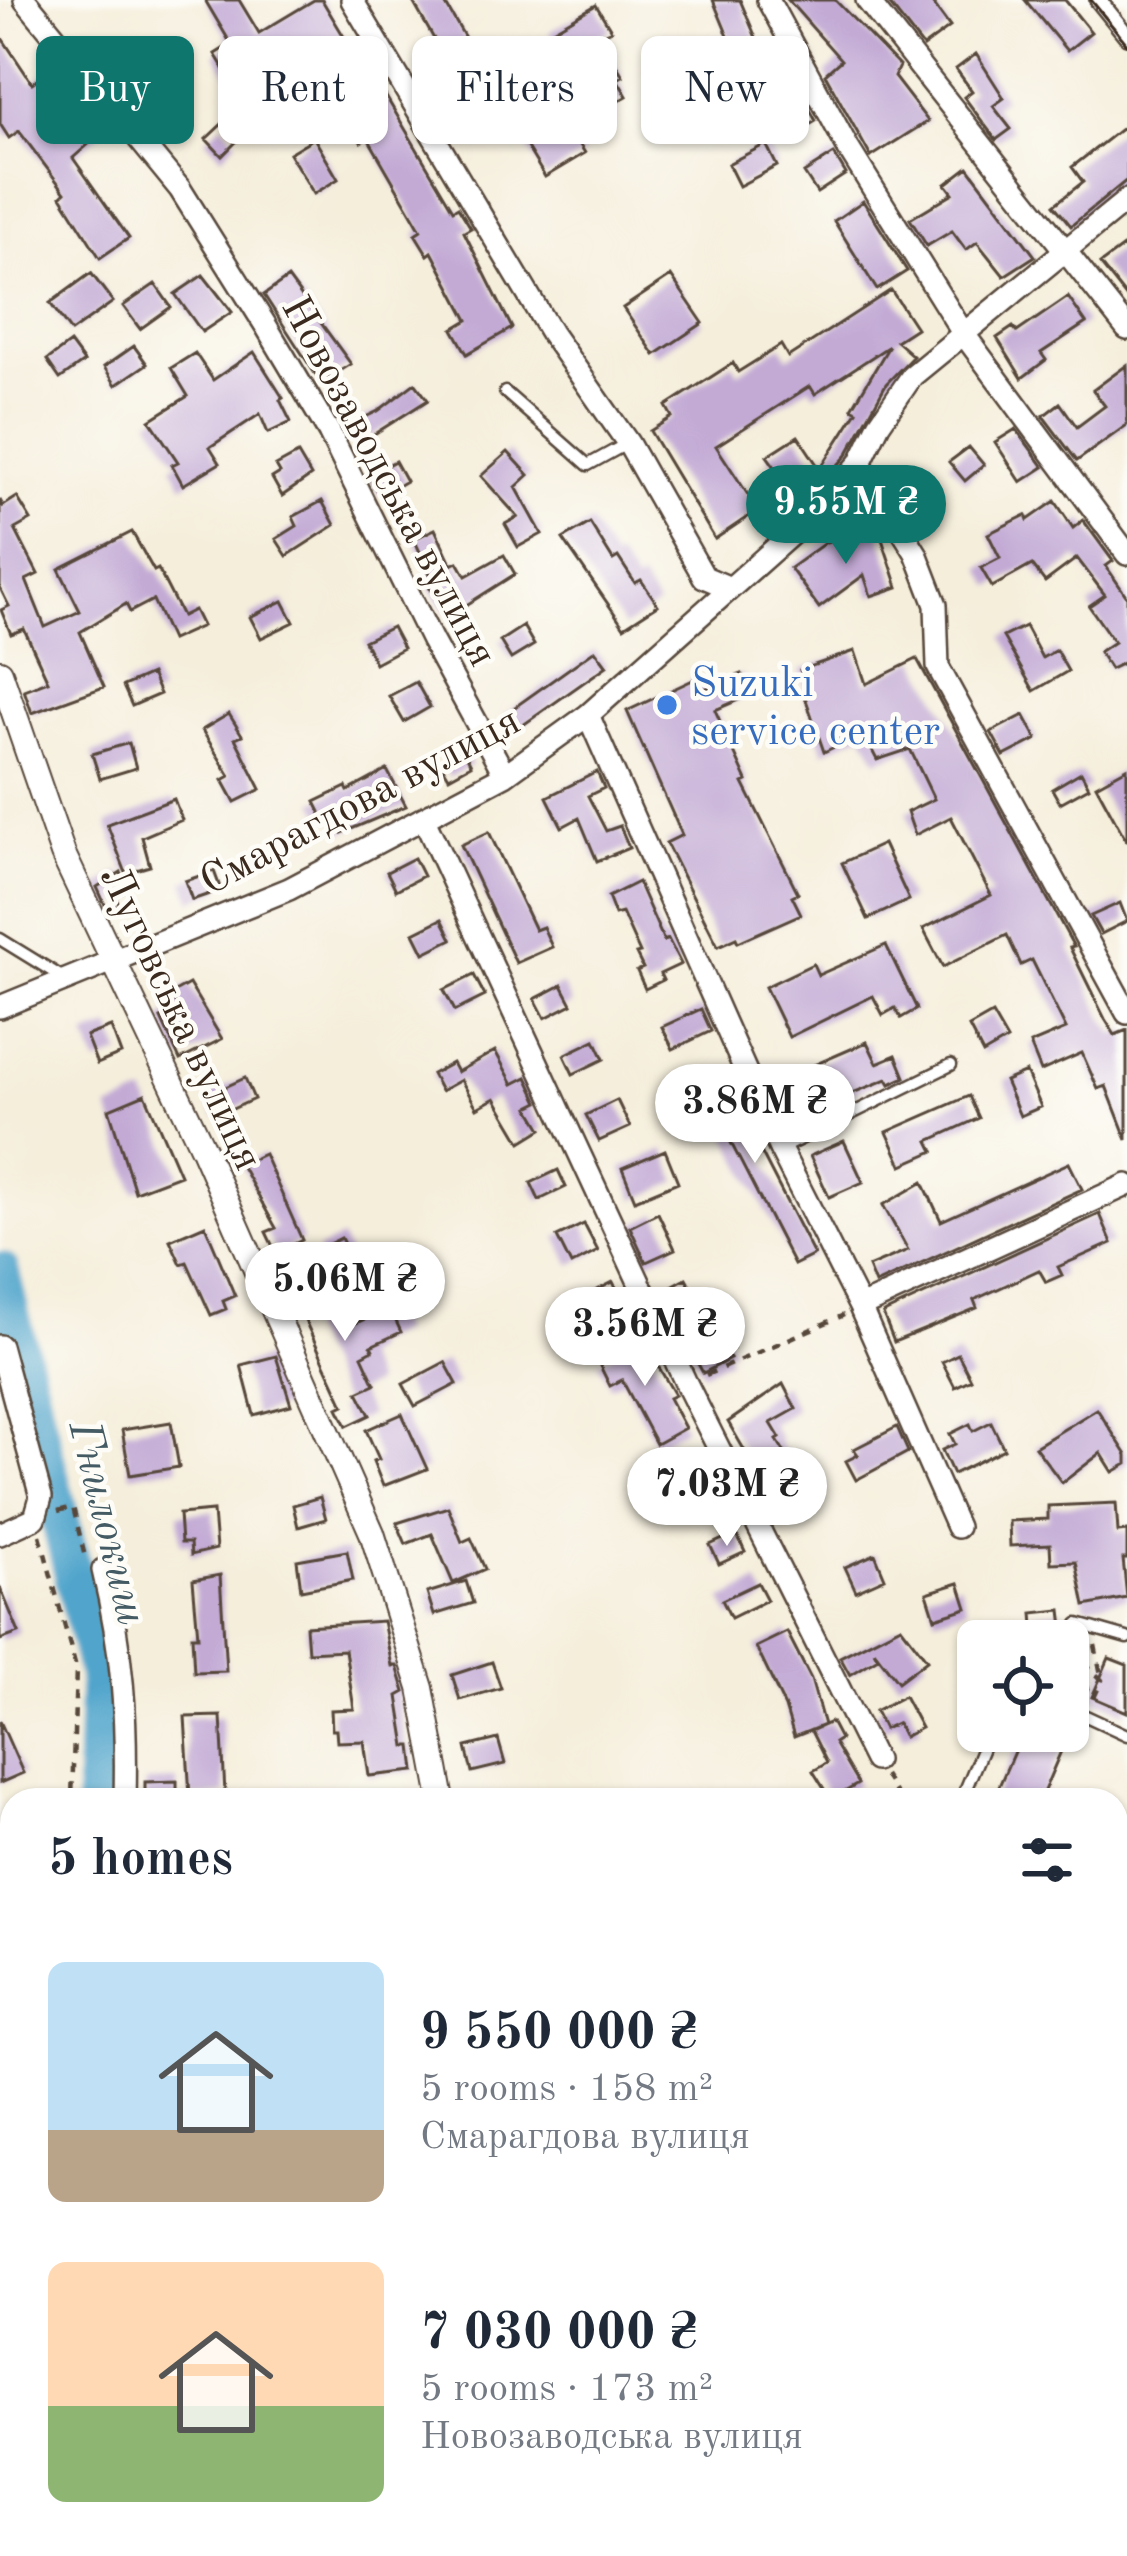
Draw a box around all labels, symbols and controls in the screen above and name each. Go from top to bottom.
chip: Buy [36,36,194,144]
chip: Rent [218,36,388,144]
chip: Filters [412,36,617,144]
chip: New [641,36,809,144]
street label: Новозаводська вулиця [272,290,503,674]
pin: 9.55M ₴ [735,465,957,567]
text: 9.55M ₴ [773,484,919,523]
place label: Suzuki service center [691,664,940,754]
marker: Suzuki service center [654,692,680,718]
street label: Смарагдова вулиця [194,701,527,904]
street label: Луговська вулиця [91,860,268,1177]
pin: 3.86M ₴ [644,1064,866,1166]
text: 3.86M ₴ [682,1083,828,1122]
pin: 5.06M ₴ [234,1242,456,1344]
text: 5.06M ₴ [272,1261,418,1300]
pin: 3.56M ₴ [534,1287,756,1389]
text: 3.56M ₴ [572,1306,718,1345]
water label: Гнилокиш [58,1415,153,1630]
pin: 7.03M ₴ [616,1447,838,1549]
text: 7.03M ₴ [654,1466,800,1505]
map controls [957,1620,1089,1752]
button: locate [957,1620,1089,1752]
icon: filters [1014,1827,1080,1893]
text: 5 homes [48,1835,233,1886]
text: 9 550 000 ₴ [420,2009,698,2060]
icon: home [144,2010,288,2154]
text: 5 rooms · 158 m² [420,2070,713,2109]
text: Смарагдова вулиця [420,2118,750,2157]
text: 7 030 000 ₴ [420,2309,698,2360]
icon: home [144,2310,288,2454]
text: 5 rooms · 173 m² [420,2370,713,2409]
text: Новозаводська вулиця [420,2418,803,2457]

